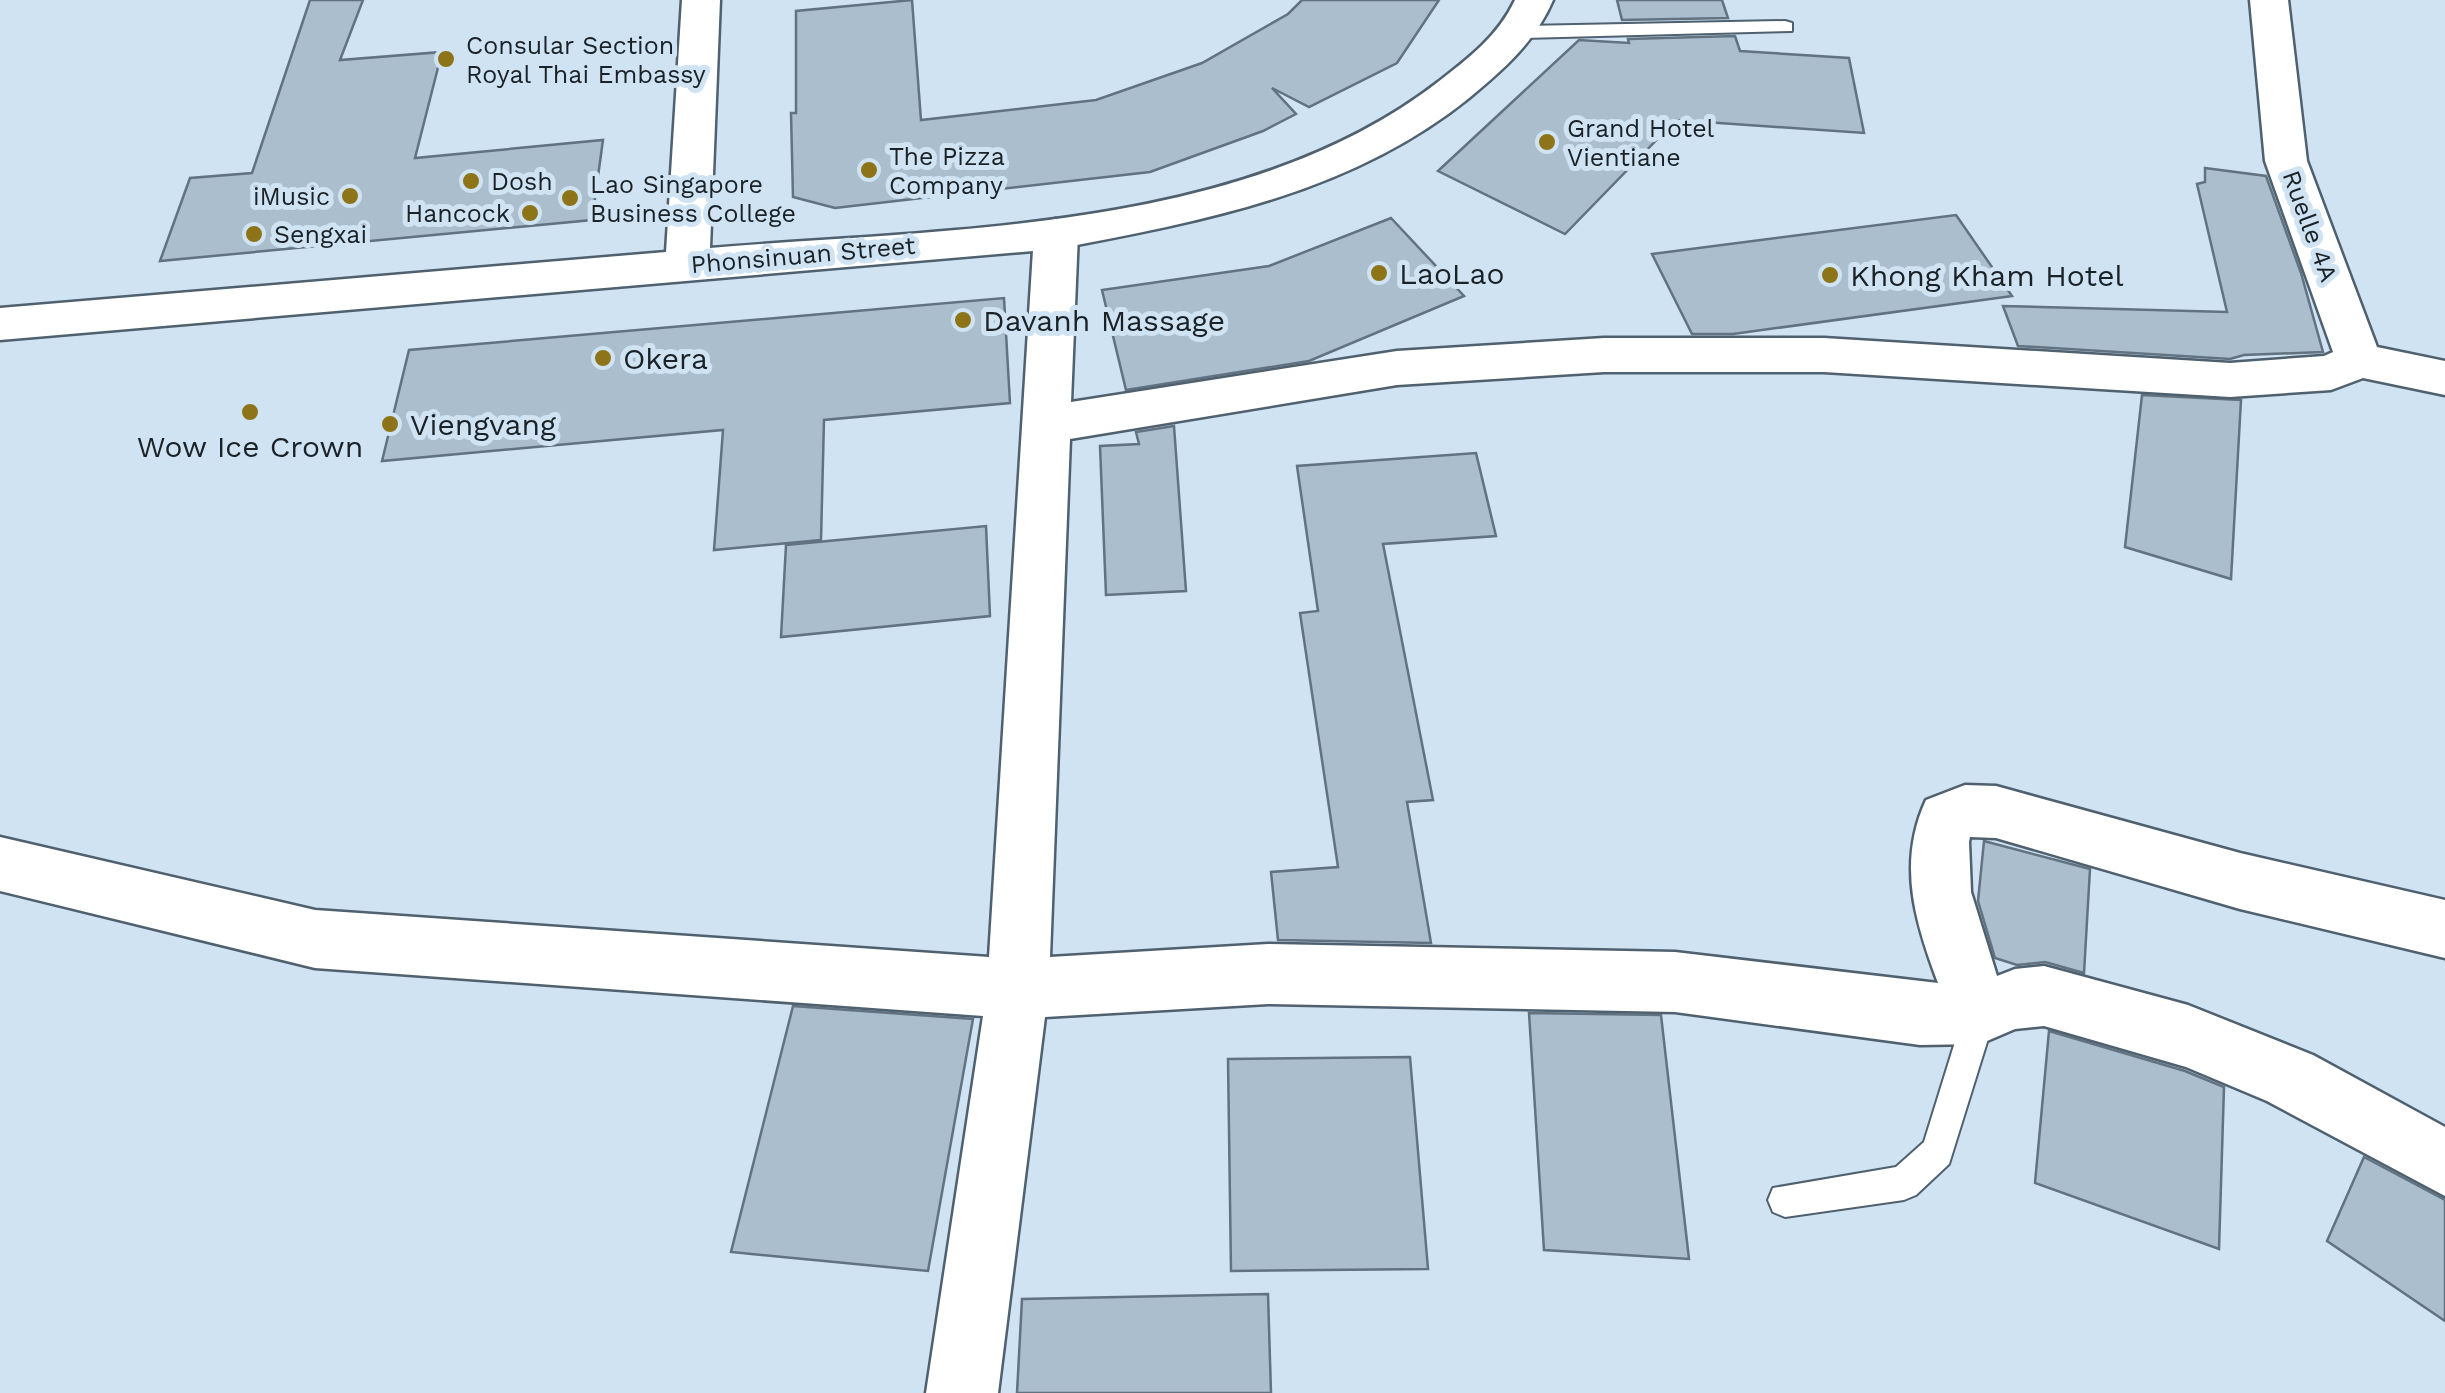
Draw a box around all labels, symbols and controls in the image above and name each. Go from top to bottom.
place label: Consular Section Royal Thai Embassy [466,31,706,89]
marker: Consular Section Royal Thai Embassy [435,48,457,70]
place label: Grand Hotel Vientiane [1567,114,1715,172]
marker: Grand Hotel Vientiane [1536,131,1558,153]
place label: The Pizza Company [889,142,1005,200]
marker: The Pizza Company [858,159,880,181]
street label: Ruelle 4A [2276,166,2344,286]
place label: Dosh [491,167,553,196]
marker: Dosh [460,170,482,192]
place label: Lao Singapore Business College [590,170,796,228]
place label: iMusic [253,182,330,211]
marker: iMusic [339,185,361,207]
marker: Lao Singapore Business College [559,187,581,209]
place label: Hancock [405,199,510,228]
marker: Hancock [519,202,541,224]
place label: Sengxai [274,220,367,249]
marker: Sengxai [243,223,265,245]
street label: Phonsinuan Street [690,231,917,279]
place label: LaoLao [1399,256,1505,291]
place label: Khong Kham Hotel [1850,258,2124,293]
marker: LaoLao [1368,262,1390,284]
marker: Khong Kham Hotel [1819,264,1841,286]
place label: Davanh Massage [983,303,1225,338]
marker: Davanh Massage [952,309,974,331]
place label: Okera [623,341,708,376]
marker: Okera [592,347,614,369]
marker: Wow Ice Crown [239,401,261,423]
place label: Viengvang [410,407,556,442]
marker: Viengvang [379,413,401,435]
place label: Wow Ice Crown [137,429,363,464]

